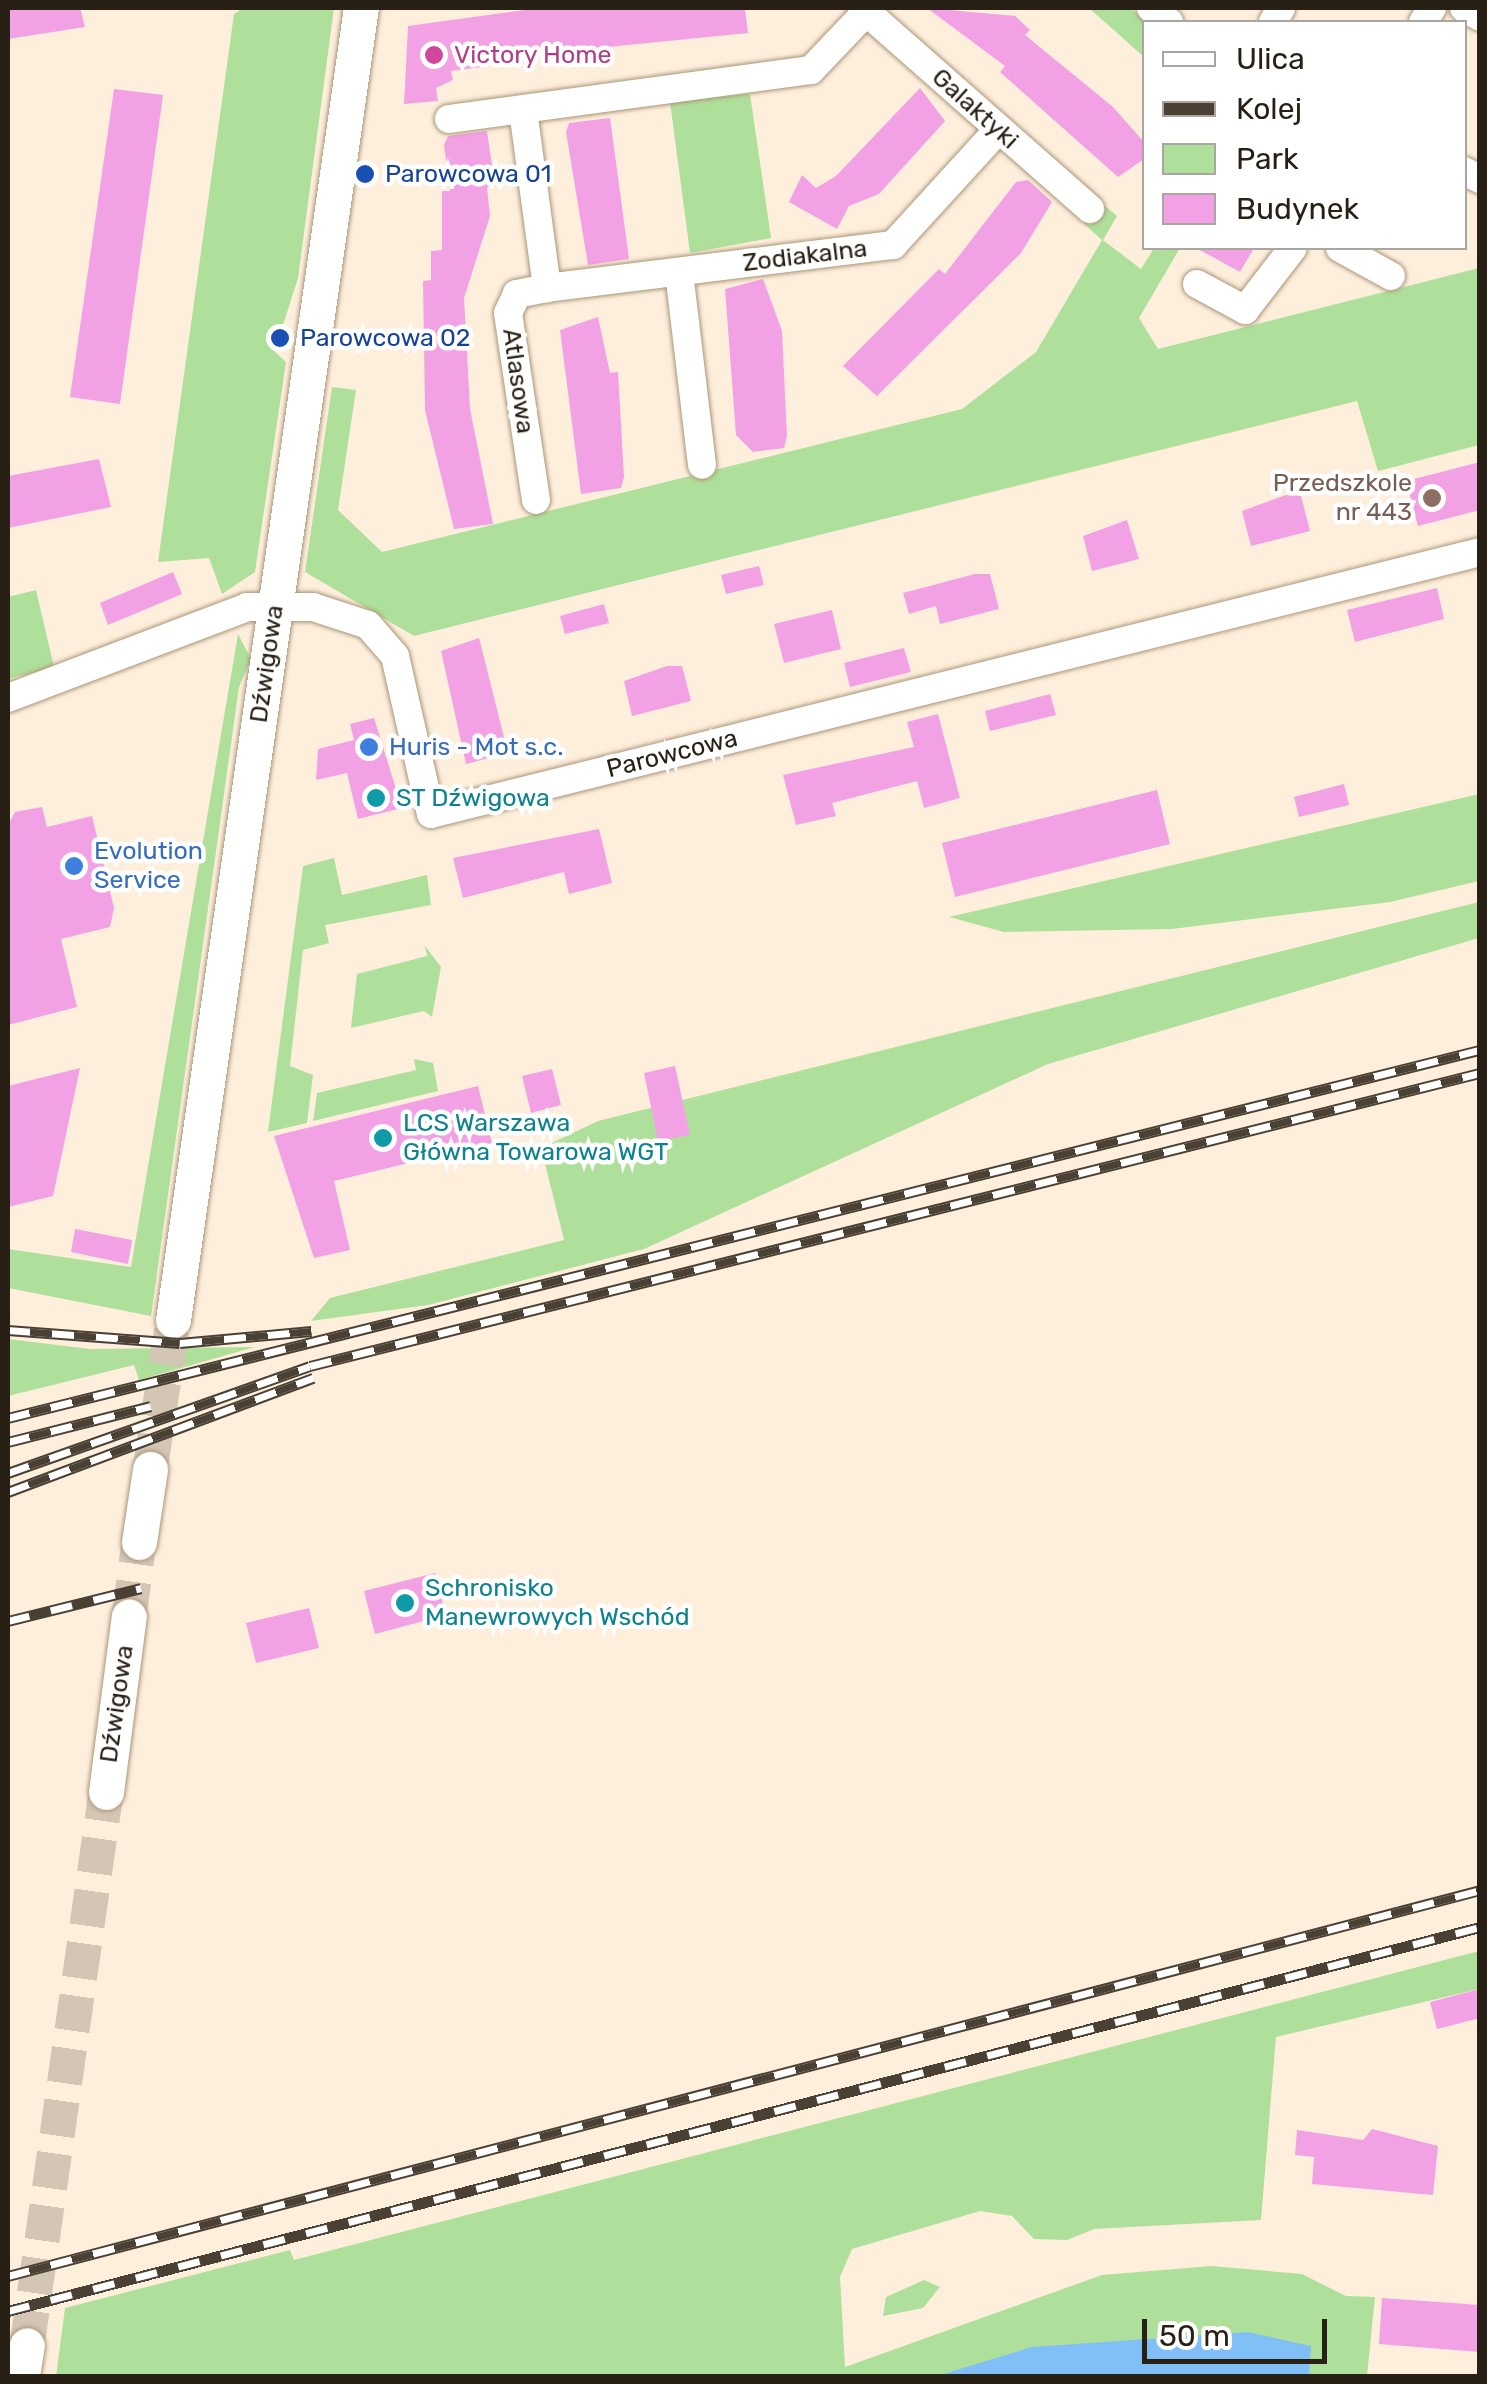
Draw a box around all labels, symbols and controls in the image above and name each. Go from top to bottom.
legend [1142,20,1467,250]
place label: Victory Home [454,40,612,70]
text: Ulica [1236,41,1305,77]
marker: Victory Home [423,44,445,66]
street label: Galaktyki [926,62,1024,156]
text: Kolej [1236,91,1302,127]
text: Park [1236,141,1298,177]
place label: Parowcowa 01 [385,159,552,189]
marker: Parowcowa 01 [354,163,376,185]
text: Budynek [1236,191,1359,227]
street label: Zodiakalna [741,233,869,279]
place label: Parowcowa 02 [300,323,471,353]
street label: Atlasowa [496,326,540,436]
marker: Parowcowa 02 [269,327,291,349]
place label: Przedszkole nr 443 [1273,469,1412,528]
marker: Przedszkole nr 443 [1421,487,1443,509]
street label: Dźwigowa [244,603,290,725]
street label: Parowcowa [603,723,741,785]
place label: Huris - Mot s.c. [389,732,563,762]
marker: Huris - Mot s.c. [358,736,380,758]
place label: ST Dźwigowa [396,783,550,813]
marker: ST Dźwigowa [365,787,387,809]
place label: Evolution Service [94,837,203,896]
marker: Evolution Service [63,855,85,877]
place label: LCS Warszawa Główna Towarowa WGT [403,1109,670,1168]
marker: LCS Warszawa Główna Towarowa WGT [372,1127,394,1149]
place label: Schronisko Manewrowych Wschód [425,1574,690,1633]
marker: Schronisko Manewrowych Wschód [394,1592,416,1614]
street label: Dźwigowa [94,1643,140,1765]
scale bar [1147,2299,1332,2361]
text: 50 m [1159,2318,1230,2354]

